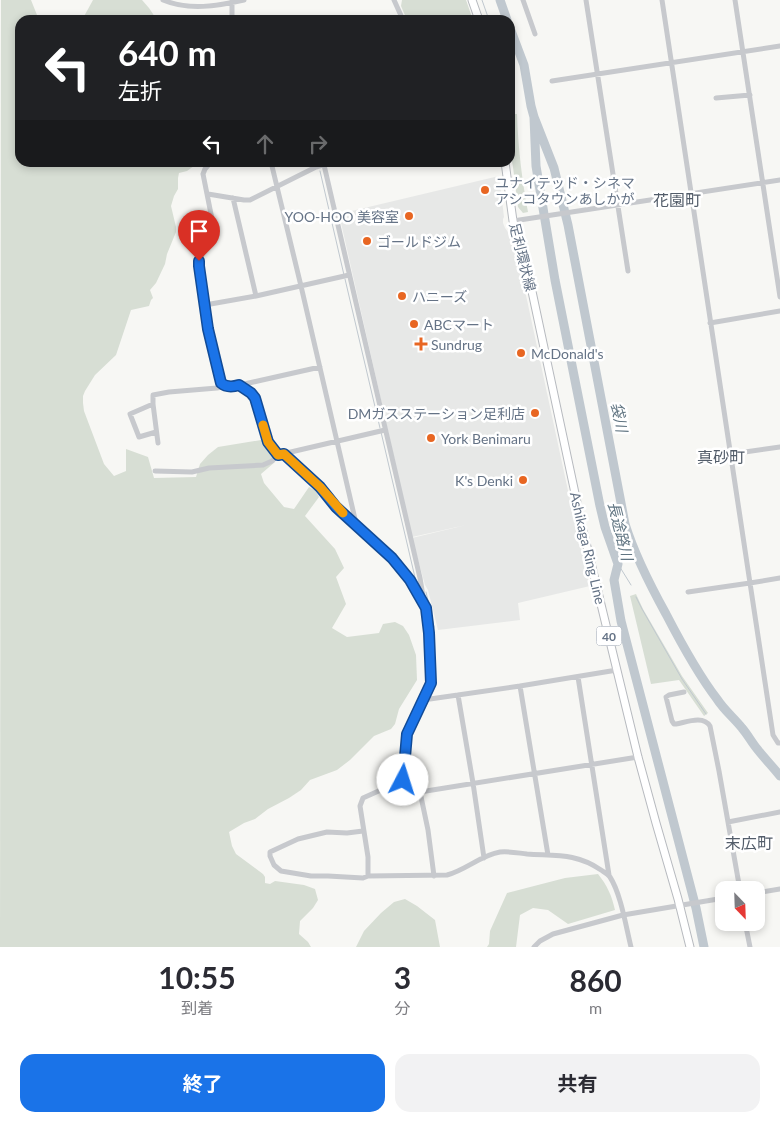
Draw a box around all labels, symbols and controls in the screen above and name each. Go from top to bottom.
text: 640 m [118,31,217,73]
icon: left [35,35,100,100]
text: 左折 [118,77,162,104]
icon: left [198,130,226,158]
icon: ahead [251,130,279,158]
icon: right [304,130,332,158]
place label: ユナイテッド・シネマ アシコタウンあしかが [495,174,635,207]
marker: ユナイテッド・シネマ アシコタウンあしかが [479,184,491,196]
district label: 花園町 [653,190,701,209]
place label: YOO-HOO 美容室 [284,208,399,225]
pin [178,210,220,261]
marker: YOO-HOO 美容室 [403,210,415,222]
icon: arrive [185,217,213,245]
street label: 足利環状線 [506,221,540,293]
place label: ゴールドジム [377,233,461,250]
marker: ゴールドジム [361,235,373,247]
place label: ハニーズ [412,288,467,305]
marker: ハニーズ [396,290,408,302]
place label: ABCマート [424,316,494,333]
marker: ABCマート [408,318,420,330]
place label: Sundrug [431,336,482,353]
marker: Sundrug [415,338,427,350]
place label: McDonald's [531,345,604,362]
marker: McDonald's [515,347,527,359]
water label: 袋川 [608,401,632,435]
place label: DMガスステーション足利店 [348,405,525,422]
marker: DMガスステーション足利店 [529,407,541,419]
place label: York Benimaru [441,430,531,447]
marker: York Benimaru [425,432,437,444]
district label: 真砂町 [697,447,745,466]
place label: K's Denki [455,472,513,489]
marker: K's Denki [517,474,529,486]
street label: Ashikaga Ring Line [567,490,609,606]
water label: 長途路川 [605,500,637,564]
road number: 40 [596,626,622,646]
position arrow [376,753,428,805]
district label: 末広町 [725,833,773,852]
north arrow [715,881,765,931]
map controls [715,881,765,931]
text: 10:55 [158,959,236,995]
text: 3 [394,959,411,995]
text: 860 [570,962,622,998]
text: 到着 [181,998,213,1017]
text: 分 [395,998,411,1017]
text: m [589,998,602,1017]
button: 終了 [20,1054,385,1112]
button: 共有 [395,1054,760,1112]

